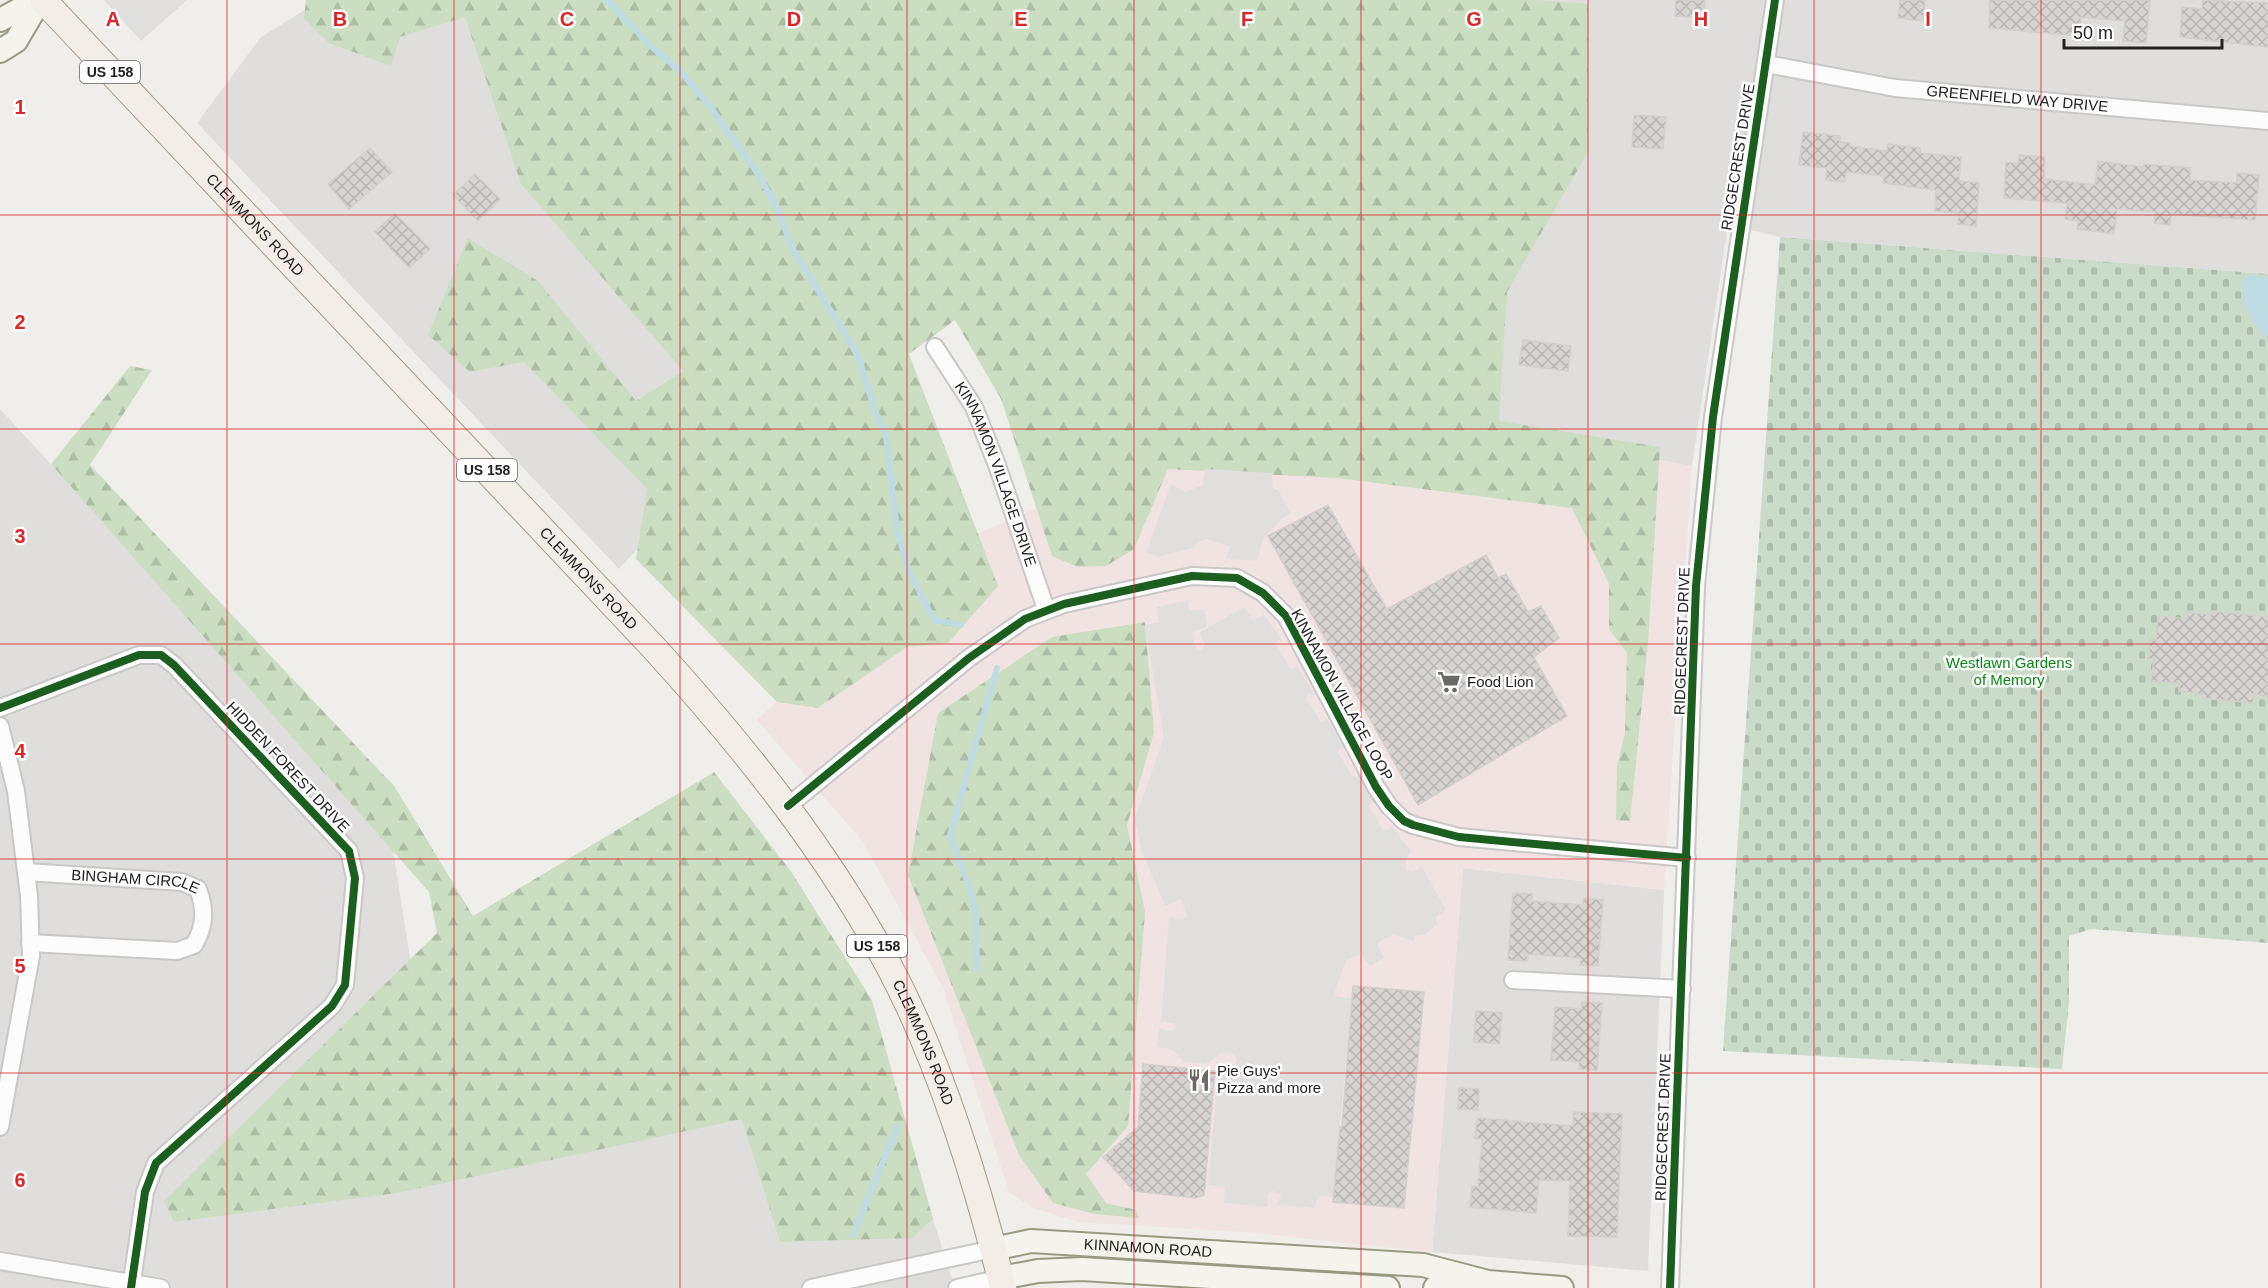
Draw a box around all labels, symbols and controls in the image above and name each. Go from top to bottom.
text: A [106,8,120,30]
text: B [333,8,347,30]
text: C [560,8,574,30]
text: D [787,8,801,30]
text: E [1014,8,1028,30]
text: F [1241,8,1253,30]
text: G [1466,8,1482,30]
text: H [1694,8,1708,30]
text: I [1925,8,1931,30]
scale bar [2064,12,2222,50]
text: 50 m [2073,23,2113,43]
road number: US 158 [80,61,140,83]
street label: RIDGECREST DRIVE [1718,82,1757,231]
street label: GREENFIELD WAY DRIVE [1926,82,2109,115]
text: 1 [14,96,26,118]
street label: CLEMMONS ROAD [203,170,308,279]
text: 2 [14,311,26,333]
street label: KINNAMON VILLAGE DRIVE [952,378,1040,569]
road number: US 158 [457,459,517,481]
street label: CLEMMONS ROAD [537,523,641,633]
text: 3 [14,525,26,547]
street label: RIDGECREST DRIVE [1670,567,1693,715]
street label: KINNAMON VILLAGE LOOP [1288,606,1397,783]
park label: Westlawn Gardens of Memory [1946,654,2072,688]
supermarket icon: Food Lion [1436,669,1462,695]
place label: Food Lion [1467,673,1534,690]
street label: HIDDEN FOREST DRIVE [223,698,353,835]
text: 4 [14,740,26,762]
street label: BINGHAM CIRCLE [71,866,202,897]
road number: US 158 [847,935,907,957]
text: 5 [14,955,26,977]
street label: CLEMMONS ROAD [889,977,957,1107]
street label: RIDGECREST DRIVE [1651,1053,1674,1201]
place label: Pie Guys' Pizza and more [1217,1062,1321,1096]
restaurant icon: Pie Guys' Pizza and more [1186,1067,1212,1093]
text: 6 [14,1169,26,1191]
street label: KINNAMON ROAD [1083,1235,1213,1260]

